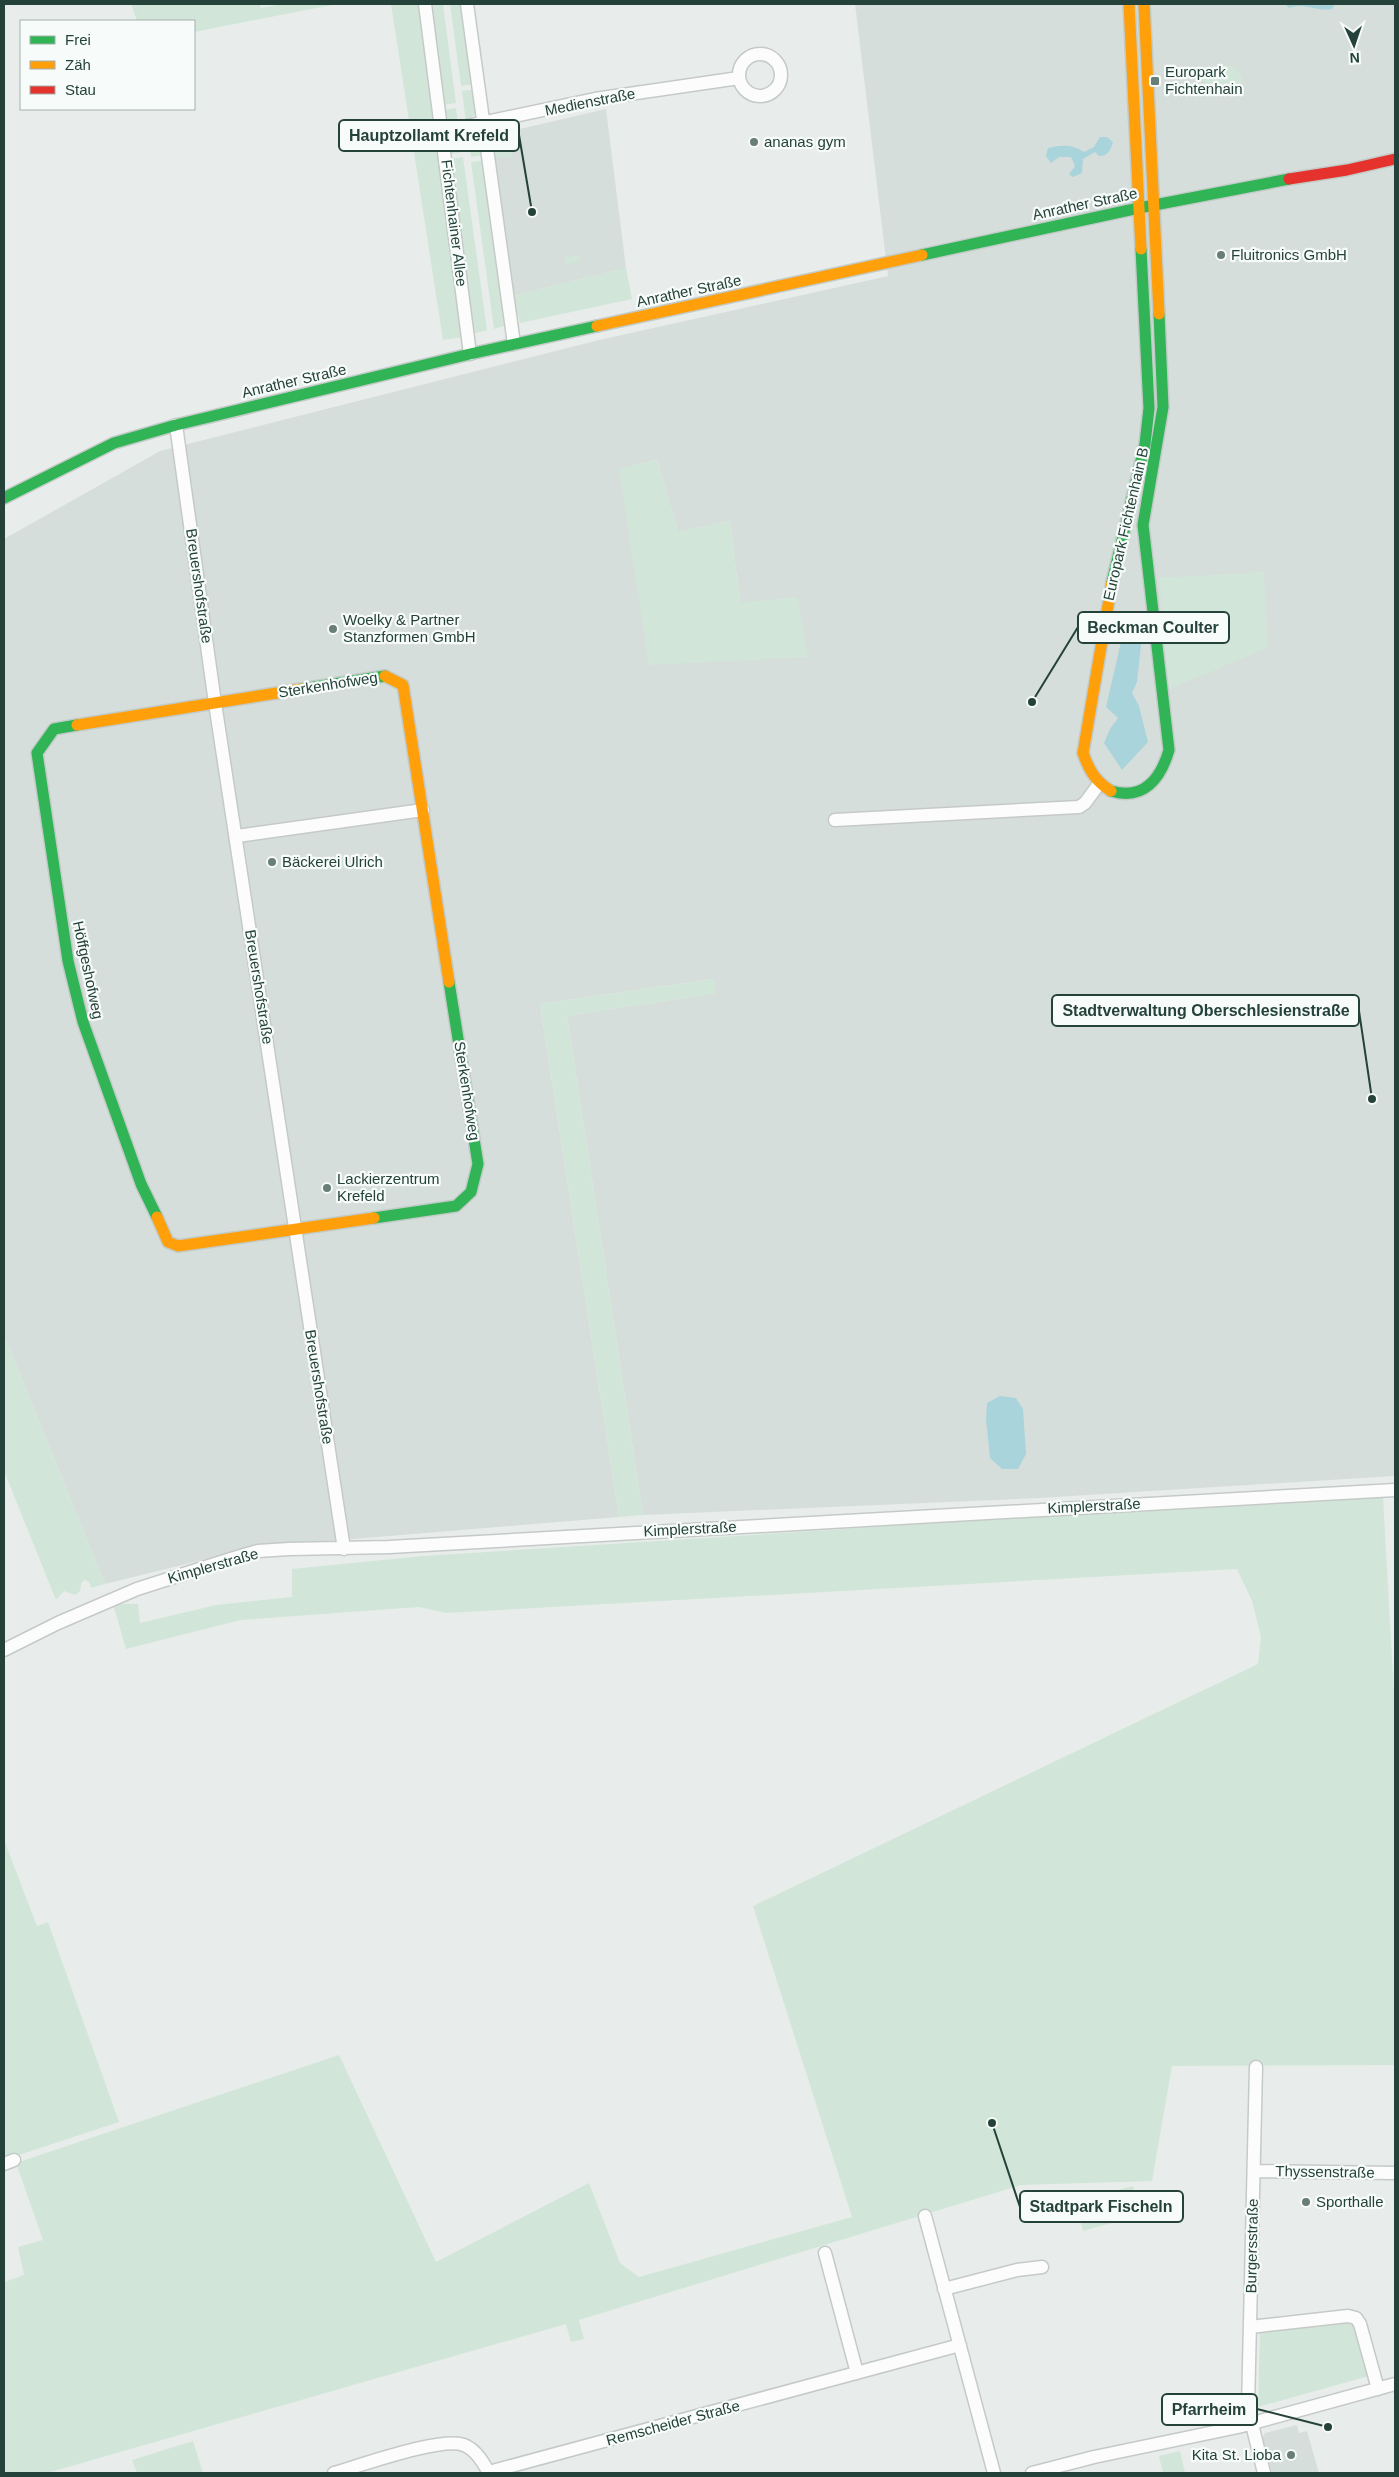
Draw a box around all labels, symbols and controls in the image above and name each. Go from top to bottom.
legend [20,20,195,110]
north arrow [1329,20,1379,70]
text: Frei [65,31,91,48]
text: N [1349,50,1360,66]
text: Zäh [65,56,91,73]
place label: Europark Fichtenhain [1165,63,1243,97]
marker: Europark Fichtenhain [1149,75,1161,87]
text: Stau [65,81,96,98]
street label: Medienstraße [543,84,637,119]
callout: Hauptzollamt Krefeld [339,120,519,151]
text: Hauptzollamt Krefeld [349,127,509,144]
place label: ananas gym [764,133,846,150]
marker: ananas gym [748,136,760,148]
street label: Fichtenhainer Allee [438,159,471,287]
street label: Anrather Straße [1031,184,1139,223]
place label: Fluitronics GmbH [1231,246,1347,263]
marker: Fluitronics GmbH [1215,249,1227,261]
street label: Anrather Straße [635,271,743,310]
street label: Anrather Straße [240,360,348,401]
street label: Europark Fichtenhain B [1100,446,1151,602]
street label: Breuershofstraße [183,527,216,644]
place label: Woelky & Partner Stanzformen GmbH [343,611,476,645]
callout: Beckman Coulter [1078,612,1229,643]
text: Beckman Coulter [1087,619,1219,636]
marker: Woelky & Partner Stanzformen GmbH [327,623,339,635]
street label: Sterkenhofweg [277,668,379,701]
place label: Bäckerei Ulrich [282,853,383,870]
marker: Bäckerei Ulrich [266,856,278,868]
street label: Höffgeshofweg [70,919,107,1020]
street label: Breuershofstraße [242,928,277,1045]
callout: Stadtverwaltung Oberschlesienstraße [1052,995,1359,1026]
text: Stadtverwaltung Oberschlesienstraße [1062,1002,1350,1019]
street label: Sterkenhofweg [451,1040,484,1142]
place label: Lackierzentrum Krefeld [337,1170,440,1204]
marker: Lackierzentrum Krefeld [321,1182,333,1194]
street label: Breuershofstraße [302,1328,337,1445]
street label: Kimplerstraße [1047,1495,1141,1516]
street label: Kimplerstraße [643,1518,737,1539]
street label: Kimplerstraße [166,1544,260,1587]
street label: Thyssenstraße [1275,2162,1375,2181]
callout: Stadtpark Fischeln [1020,2191,1183,2222]
place label: Sporthalle [1316,2193,1384,2210]
marker: Sporthalle [1300,2196,1312,2208]
text: Stadtpark Fischeln [1029,2198,1173,2215]
street label: Burgersstraße [1242,2198,1261,2294]
callout: Pfarrheim [1162,2394,1257,2425]
street label: Remscheider Straße [604,2397,742,2449]
text: Pfarrheim [1172,2401,1246,2418]
place label: Kita St. Lioba [1192,2446,1282,2463]
marker: Kita St. Lioba [1285,2449,1297,2461]

